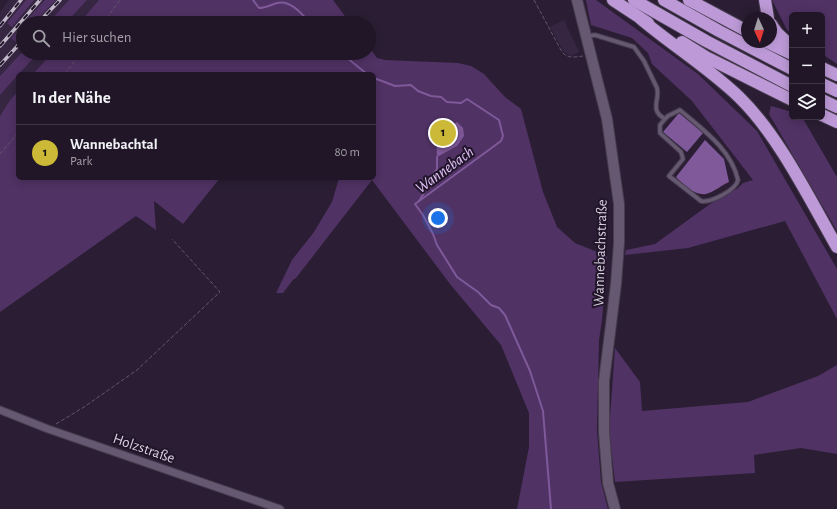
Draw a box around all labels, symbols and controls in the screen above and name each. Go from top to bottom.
north arrow [741,12,777,48]
map controls [789,12,825,120]
button: + [789,12,825,48]
search box [16,16,376,60]
icon: search [30,27,52,49]
text: Hier suchen [62,30,132,45]
button: − [789,48,825,84]
button: layers [789,84,825,120]
text: In der Nähe [32,89,111,106]
pin: 1 [430,118,456,148]
text: Wannebachtal [70,137,158,152]
water label: Wannebach [412,143,477,196]
text: 1 [43,146,47,159]
text: 80 m [334,146,360,159]
text: Park [70,155,92,168]
street label: Wannebachstraße [591,199,610,307]
your location [428,208,448,228]
street label: Holzstraße [111,431,177,466]

